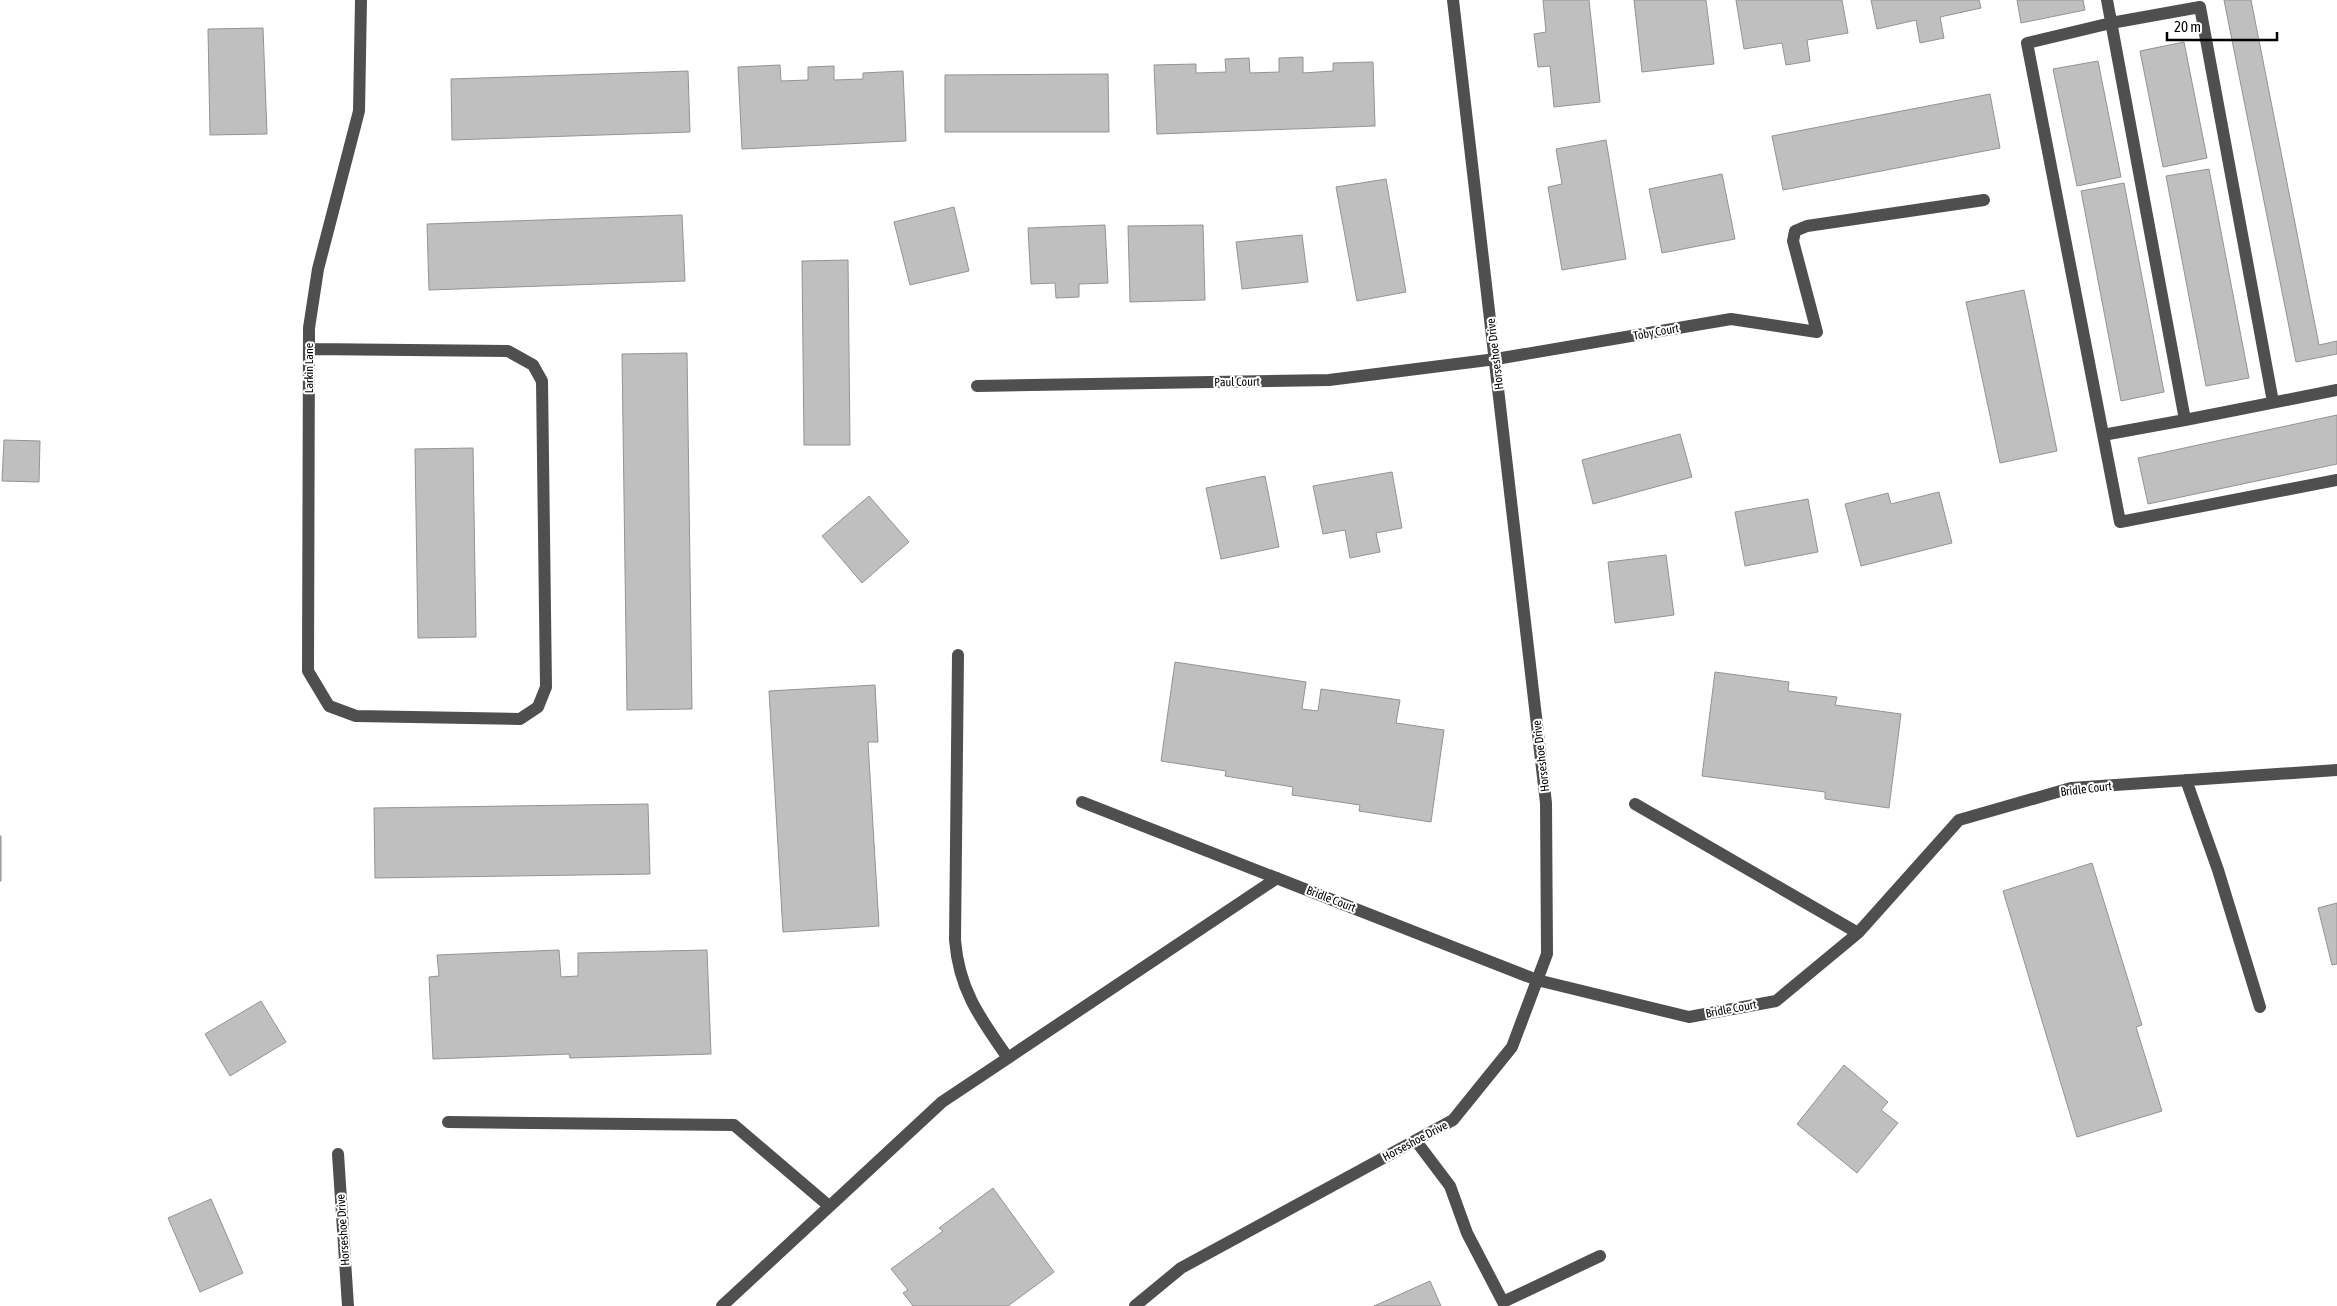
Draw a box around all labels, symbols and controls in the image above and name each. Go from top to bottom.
scale bar [2167,10,2277,42]
text: 20 m [2174,18,2201,35]
street label: Horseshoe Drive [1484,317,1506,391]
street label: Toby Court [1632,321,1680,343]
street label: Larkin Lane [302,343,316,393]
street label: Paul Court [1214,375,1260,389]
street label: Horseshoe Drive [1530,719,1552,793]
street label: Bridle Court [2060,779,2113,799]
street label: Bridle Court [1304,883,1358,915]
street label: Bridle Court [1704,997,1758,1021]
street label: Horseshoe Drive [1380,1118,1450,1164]
street label: Horseshoe Drive [334,1194,352,1266]

